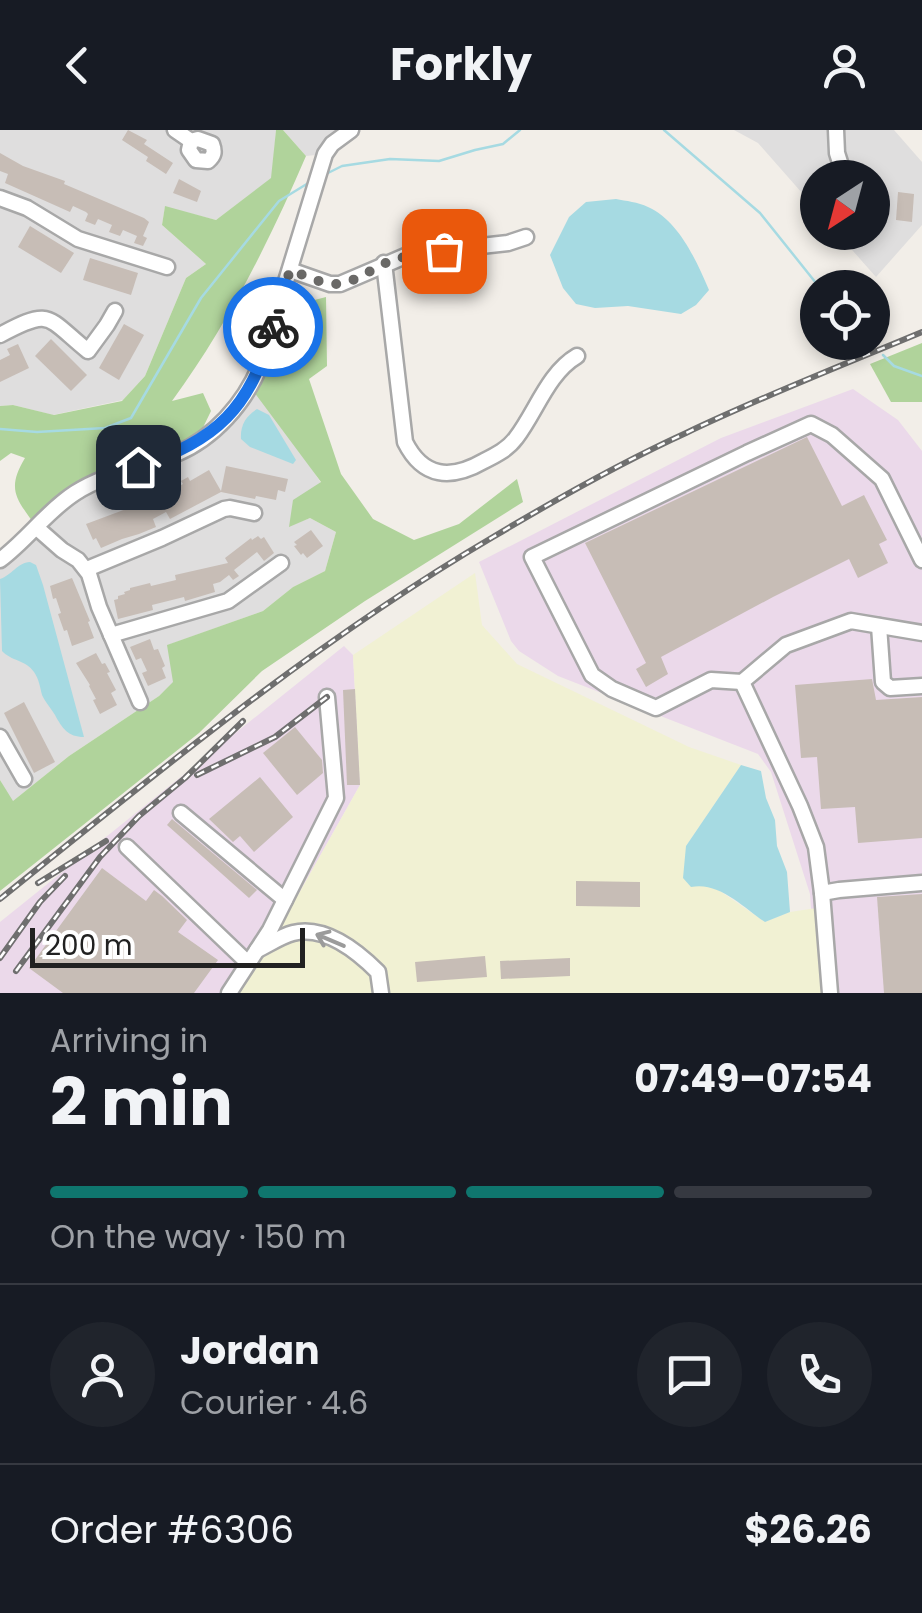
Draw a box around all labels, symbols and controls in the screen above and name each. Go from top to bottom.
text: Forkly [390,33,532,96]
icon: back [50,38,105,93]
icon: person [817,38,872,93]
north arrow [800,160,890,250]
map controls [800,160,890,360]
pin [402,209,487,294]
icon: bag [417,224,472,279]
button: locate [800,270,890,360]
courier [223,277,323,377]
icon: bike [246,300,301,355]
pin [96,425,181,510]
icon: home [111,440,166,495]
scale bar [30,923,305,968]
text: 200 m [45,926,133,965]
one-way arrow [316,929,346,947]
text: Arriving in [50,1018,208,1063]
text: 07:49–07:54 [634,1052,872,1105]
text: 2 min [50,1057,233,1148]
text: On the way · 150 m [50,1214,346,1259]
button: person [50,1322,155,1427]
button: chat [637,1322,742,1427]
button: phone [767,1322,872,1427]
text: Jordan [180,1324,320,1377]
text: Courier · 4.6 [180,1380,368,1425]
text: Order #6306 [50,1503,294,1556]
text: $26.26 [744,1503,872,1556]

